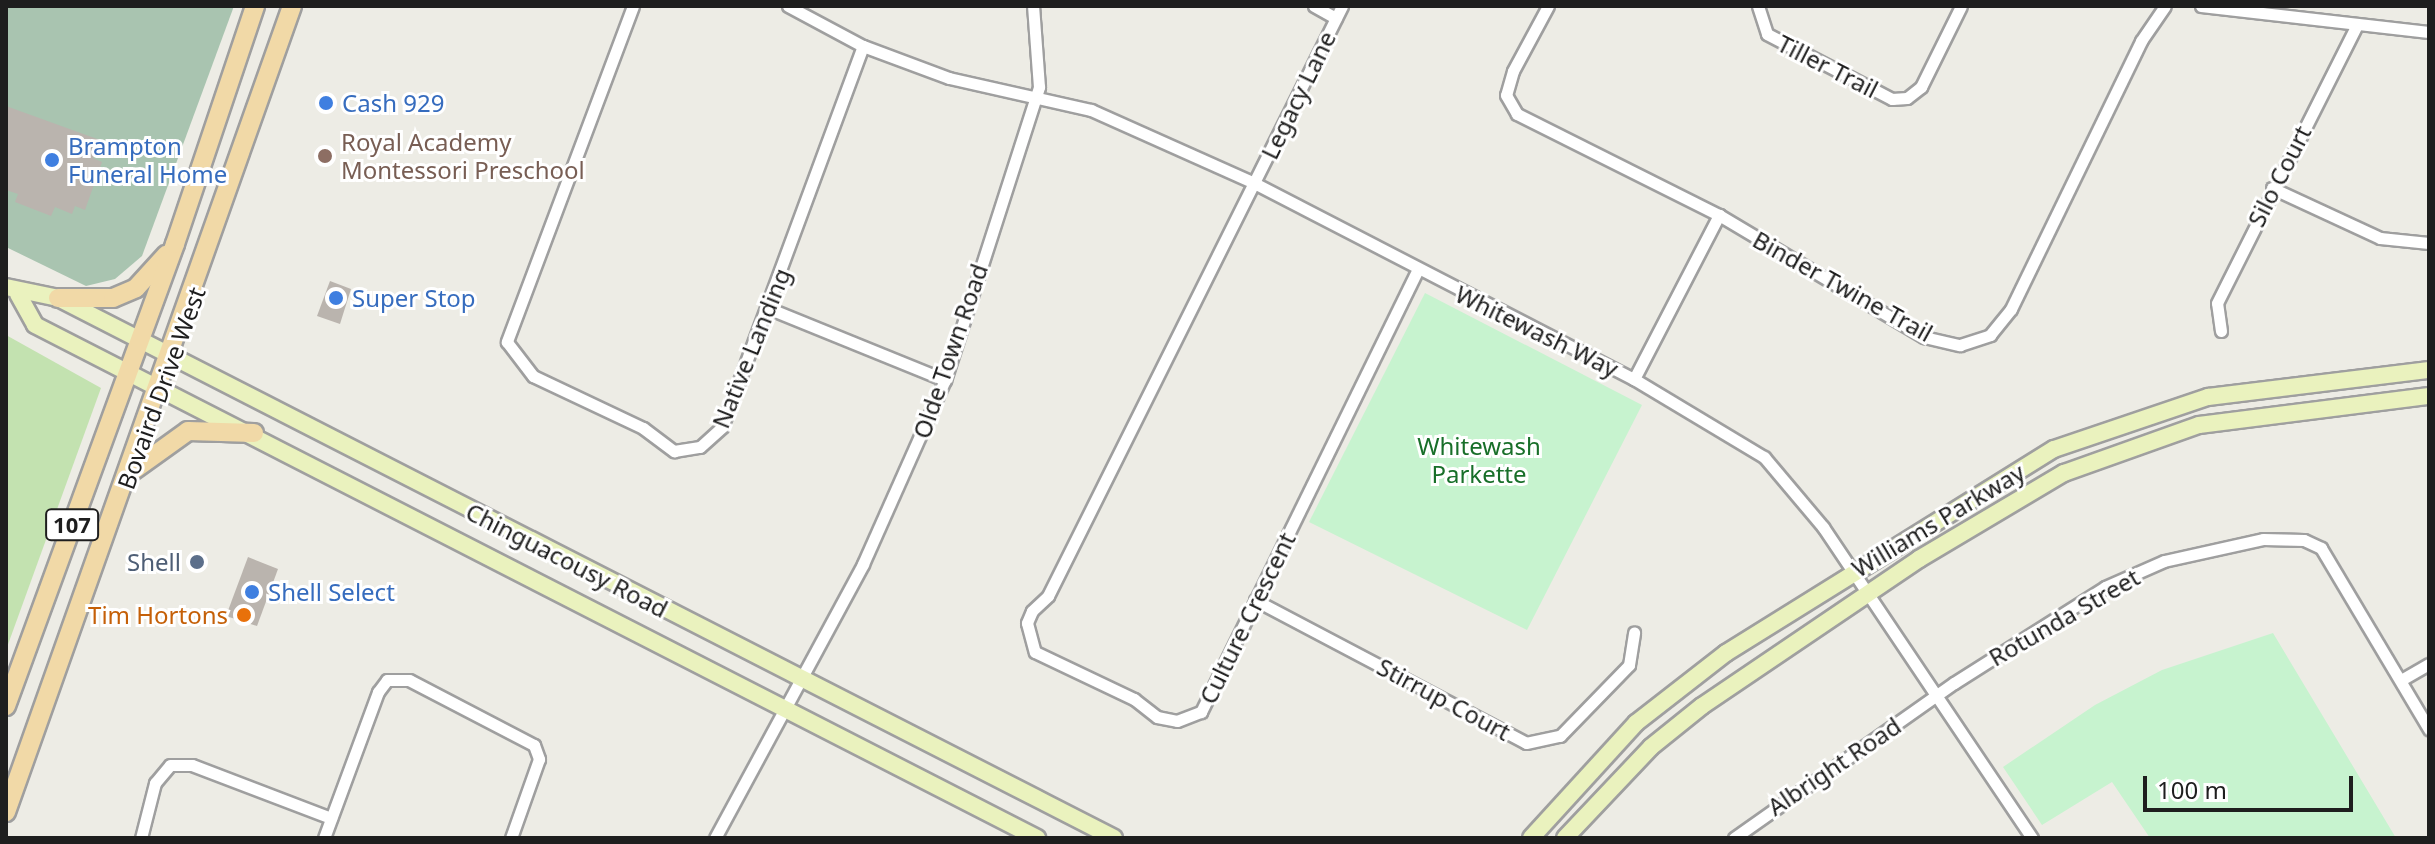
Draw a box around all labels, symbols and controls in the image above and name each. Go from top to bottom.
street label: Legacy Lane [1255,26,1341,164]
street label: Tiller Trail [1773,28,1883,104]
place label: Cash 929 [342,89,444,117]
marker: Cash 929 [317,94,335,112]
street label: Silo Court [2241,121,2317,231]
place label: Royal Academy Montessori Preschool [341,128,585,184]
place label: Brampton Funeral Home [68,132,227,188]
marker: Royal Academy Montessori Preschool [316,147,334,165]
marker: Brampton Funeral Home [43,151,61,169]
street label: Binder Twine Trail [1748,225,1938,347]
street label: Olde Town Road [907,260,993,442]
street label: Native Landing [706,264,796,432]
street label: Whitewash Way [1451,279,1623,383]
street label: Bovaird Drive West [111,283,211,493]
place label: Super Stop [352,284,476,312]
marker: Super Stop [327,289,345,307]
park label: Whitewash Parkette [1417,432,1541,488]
street label: Williams Parkway [1847,457,2029,583]
street label: Chinguacousy Road [461,497,673,623]
road number: 107 [44,507,100,543]
street label: Culture Crescent [1193,528,1301,708]
place label: Shell [127,548,181,576]
marker: Shell [188,553,206,571]
street label: Rotunda Street [1984,562,2144,672]
place label: Shell Select [268,578,395,606]
marker: Shell Select [243,583,261,601]
place label: Tim Hortons [88,601,228,629]
marker: Tim Hortons [235,606,253,624]
street label: Stirrup Court [1372,652,1516,746]
street label: Albright Road [1762,711,1906,821]
scale bar [2147,760,2357,810]
text: 100 m [2157,773,2227,806]

